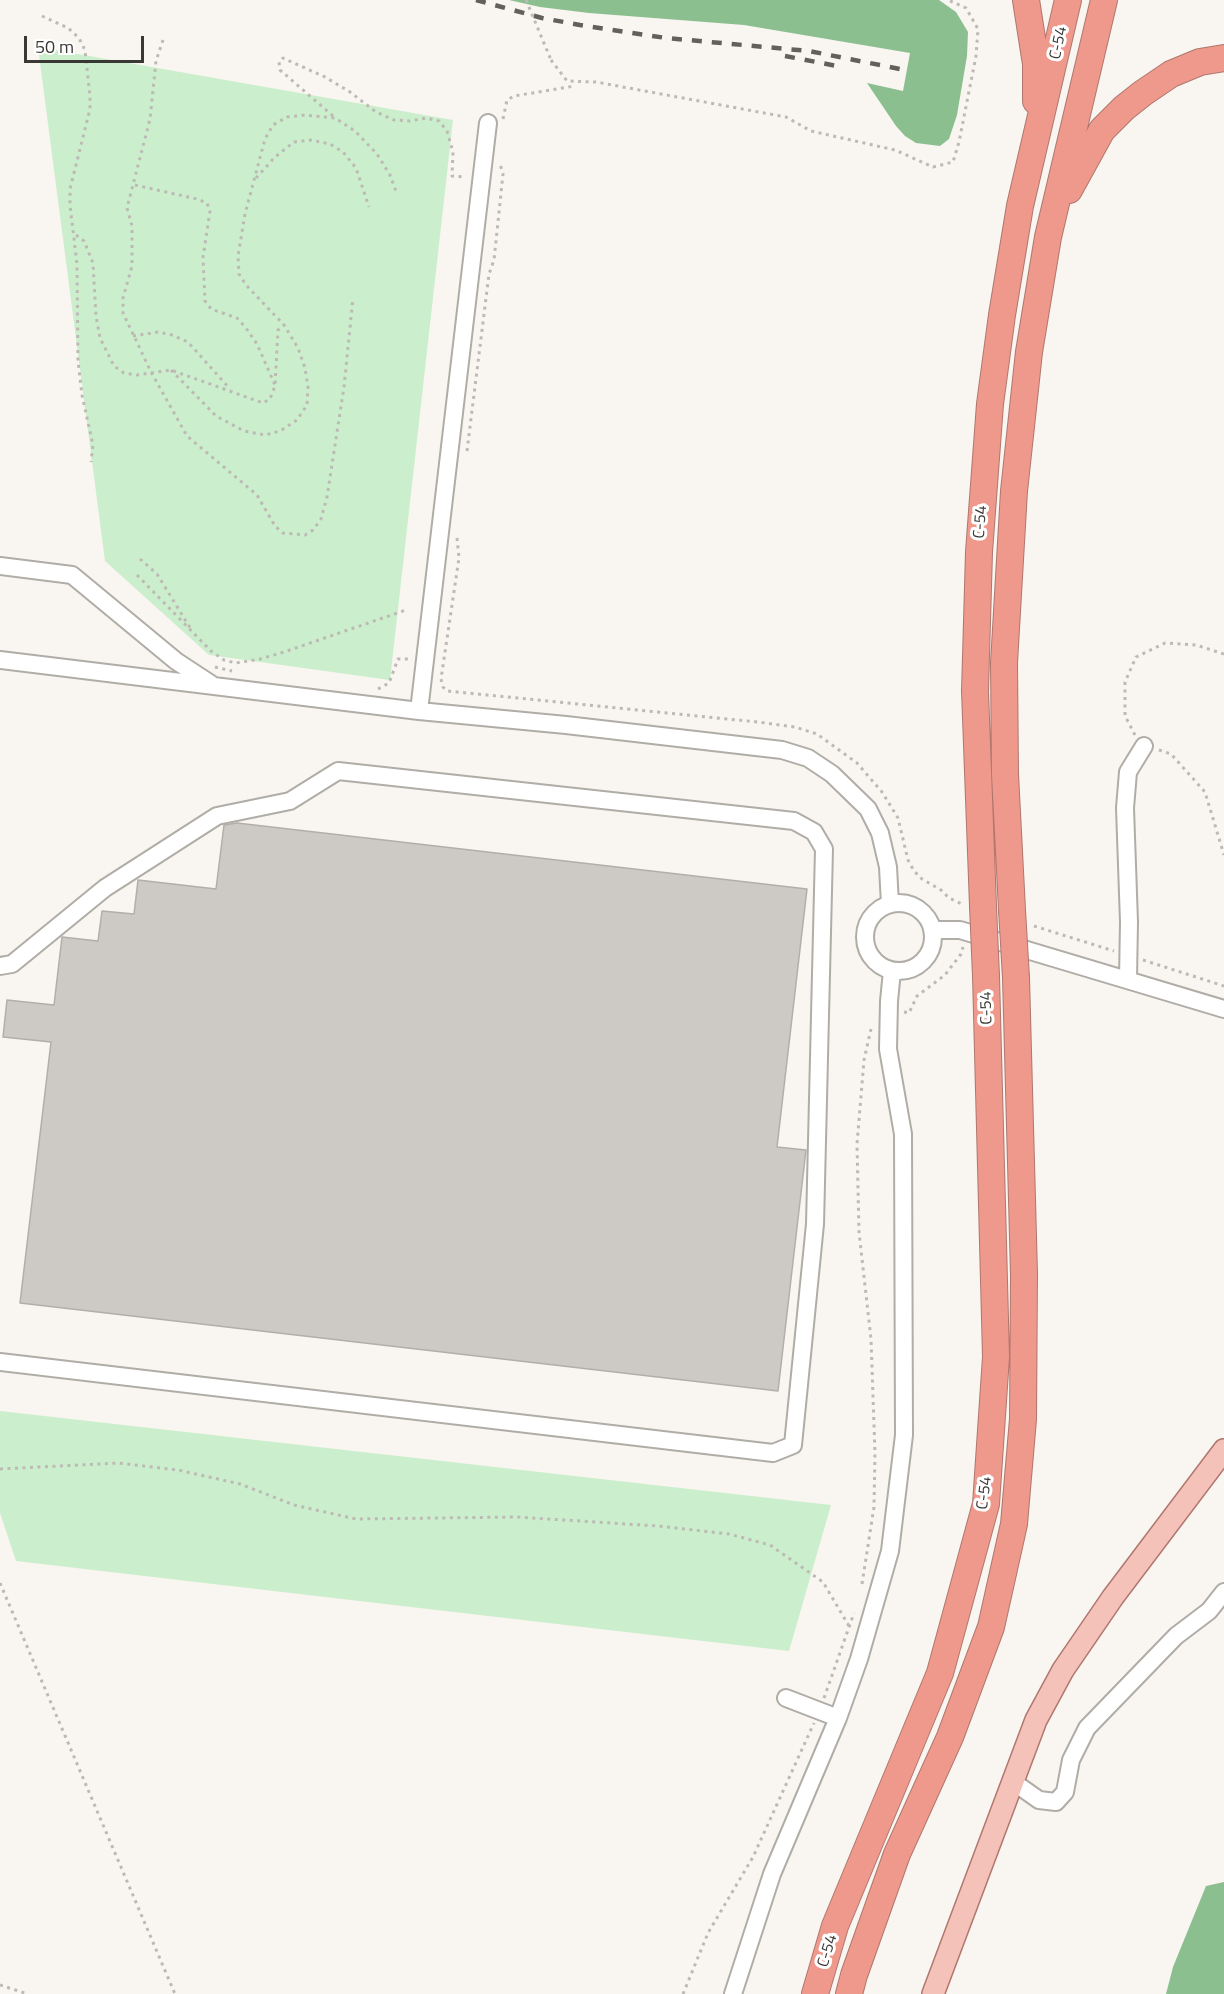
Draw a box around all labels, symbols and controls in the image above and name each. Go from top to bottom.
scale bar [27,24,147,62]
street label: C-54 [1046,25,1072,61]
text: 50 m [35,33,74,60]
street label: C-54 [970,505,992,539]
street label: C-54 [977,991,997,1025]
street label: C-54 [973,1475,997,1511]
street label: C-54 [814,1932,842,1970]

